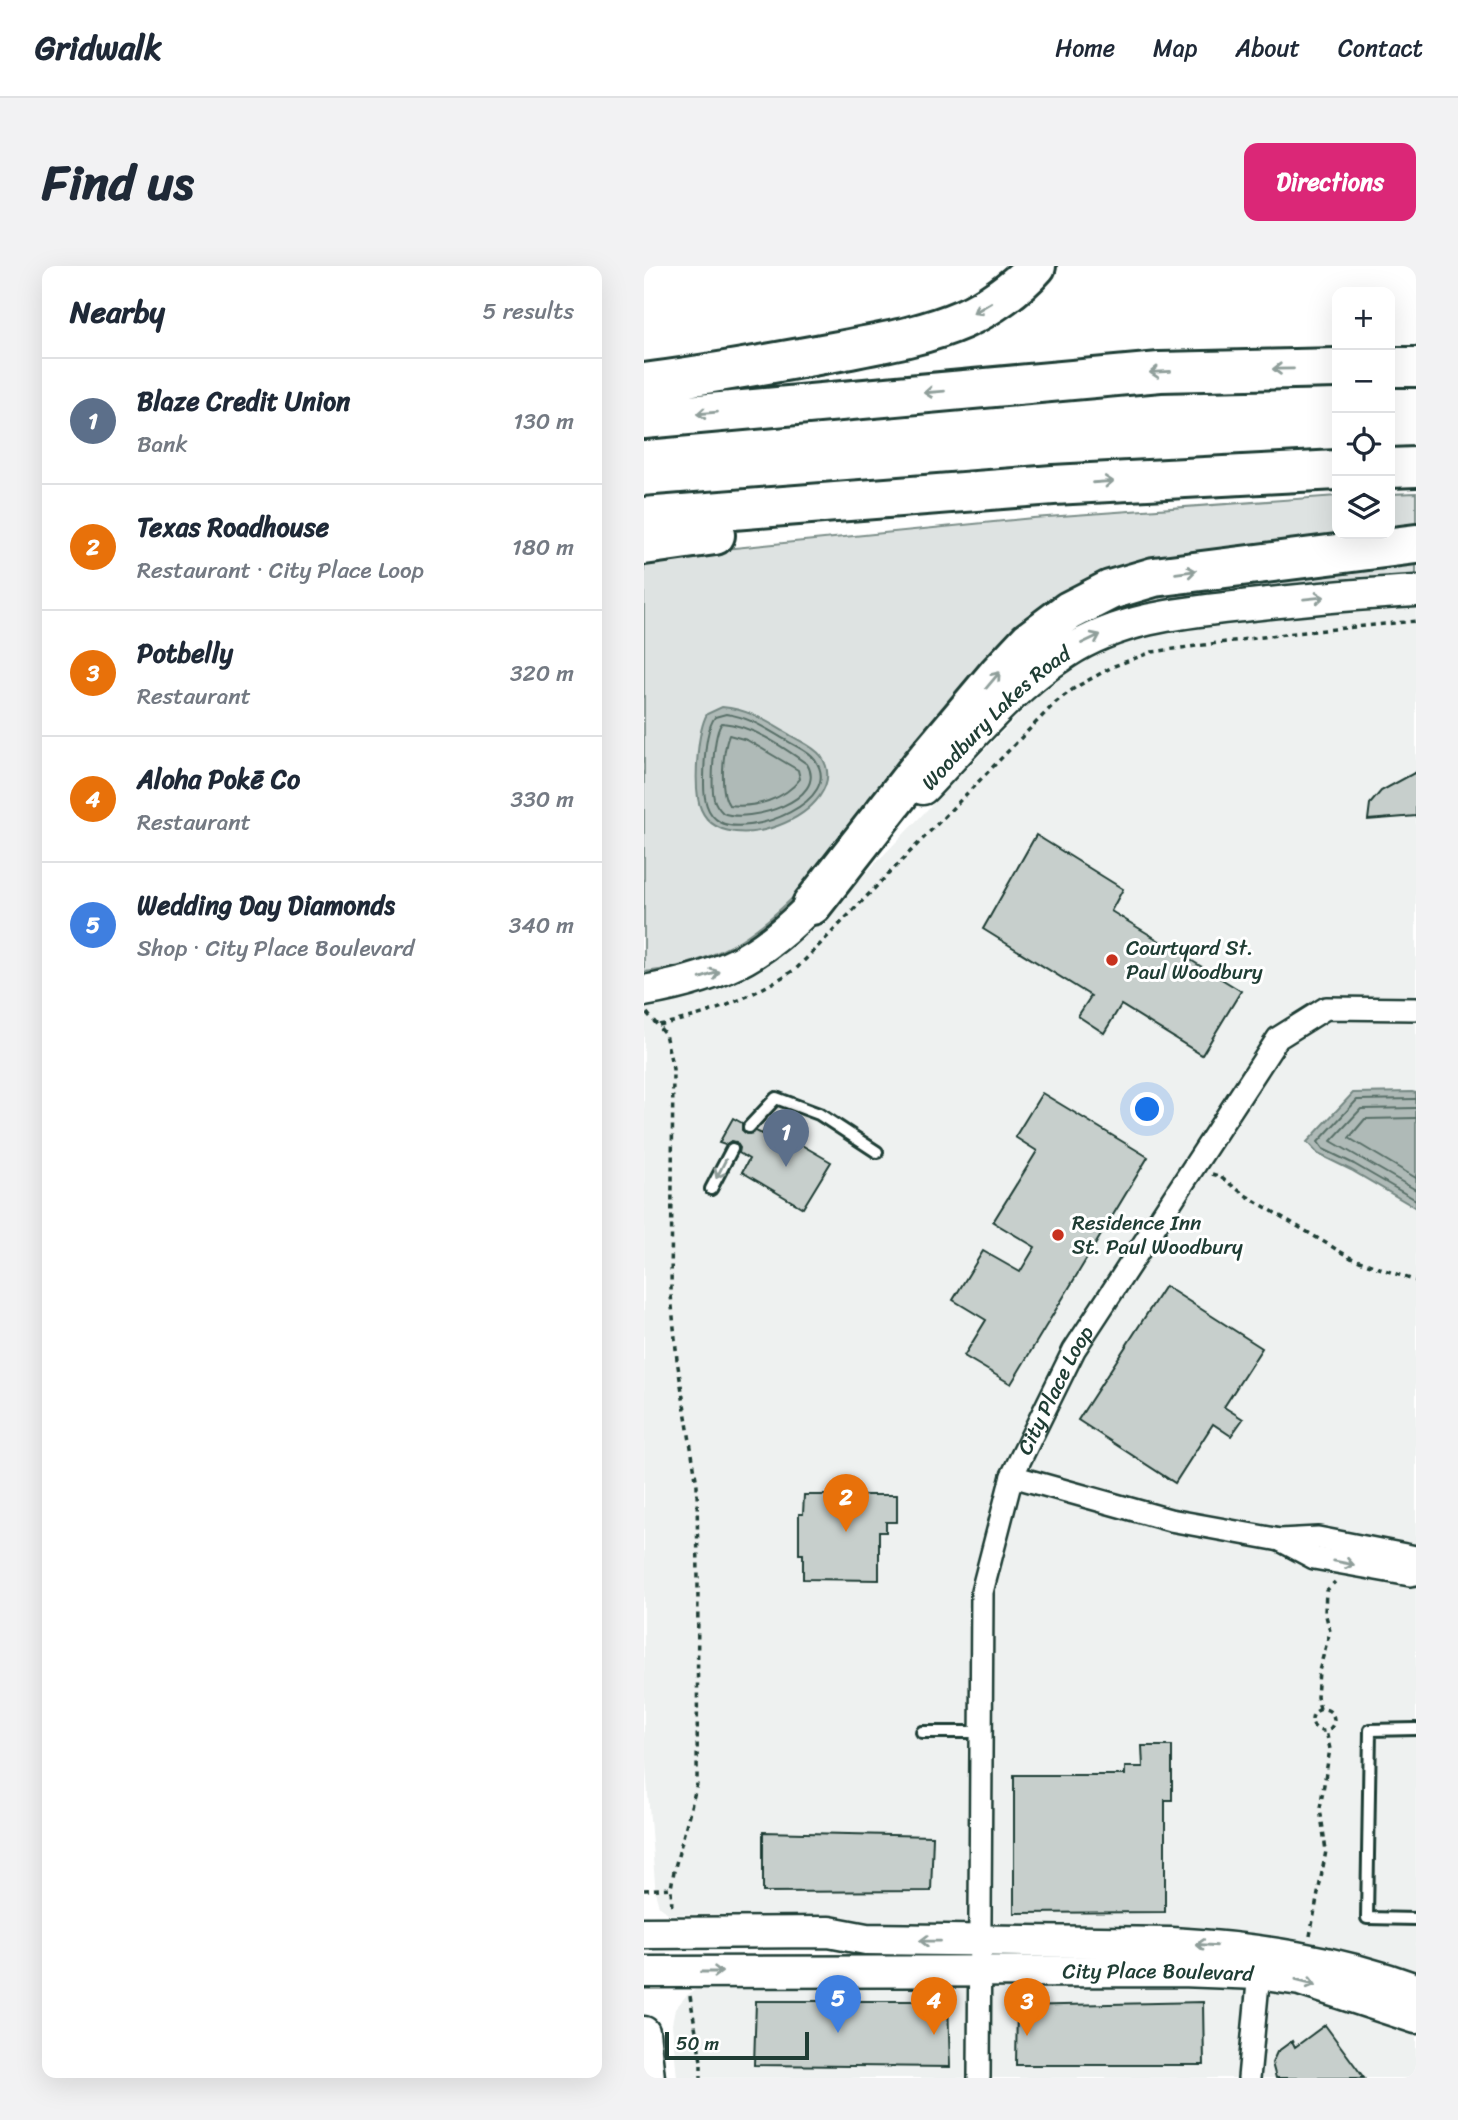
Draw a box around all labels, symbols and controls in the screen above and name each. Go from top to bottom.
text: Gridwalk [35,19,162,77]
text: Home [1055,27,1115,69]
text: Map [1153,27,1197,69]
text: About [1235,27,1300,69]
text: Contact [1338,27,1423,69]
text: Find us [42,139,194,226]
button: Directions [1244,143,1416,221]
text: Nearby [70,285,165,339]
map controls [1332,287,1395,539]
button: + [1332,287,1395,350]
text: 5 results [483,291,574,332]
one-way arrow [973,301,993,315]
button: − [1332,350,1395,413]
one-way arrow [1272,363,1295,376]
one-way arrow [1149,366,1172,379]
text: Blaze Credit Union [137,378,350,424]
one-way arrow [923,386,945,399]
text: 1 [88,401,98,442]
text: 130 m [513,401,574,442]
one-way arrow [696,407,719,420]
button: locate [1332,413,1395,476]
text: Bank [137,424,188,465]
one-way arrow [1091,475,1114,488]
button: layers [1332,476,1395,539]
text: Texas Roadhouse [137,504,329,550]
text: 2 [86,527,100,568]
text: 180 m [512,527,574,568]
text: Restaurant · City Place Loop [137,550,424,591]
one-way arrow [1175,566,1197,579]
one-way arrow [1302,592,1325,605]
text: Potbelly [137,630,233,676]
one-way arrow [1080,632,1101,645]
street label: Woodbury Lakes Road [911,635,1080,800]
text: 3 [87,653,99,694]
text: 320 m [510,653,574,694]
one-way arrow [986,671,1001,689]
text: Restaurant [137,676,251,717]
text: Aloha Pokē Co [137,756,300,802]
text: 4 [86,779,100,820]
text: 330 m [511,779,574,820]
text: Restaurant [137,802,251,843]
text: Wedding Day Diamonds [137,882,395,928]
text: 5 [86,905,100,946]
text: 340 m [509,905,574,946]
text: Shop · City Place Boulevard [137,928,414,969]
place label: Courtyard St. Paul Woodbury [1126,929,1263,991]
marker: Courtyard St. Paul Woodbury [1104,952,1120,968]
one-way arrow [699,968,721,980]
your location [1130,1092,1164,1126]
pin: 1 [763,1109,809,1167]
one-way arrow [714,1158,728,1179]
place label: Residence Inn St. Paul Woodbury [1072,1204,1243,1266]
marker: Residence Inn St. Paul Woodbury [1050,1227,1066,1243]
street label: City Place Loop [1006,1317,1104,1462]
pin: 2 [823,1474,869,1532]
one-way arrow [1332,1557,1355,1570]
one-way arrow [919,1934,942,1947]
one-way arrow [1195,1938,1218,1951]
street label: City Place Boulevard [1062,1952,1256,1993]
one-way arrow [700,1965,723,1979]
pin: 5 [815,1975,861,2033]
one-way arrow [1295,1976,1317,1989]
pin: 4 [911,1977,957,2035]
pin: 3 [1004,1978,1050,2036]
text: 50 m [676,2027,719,2060]
scale bar [665,2029,808,2061]

